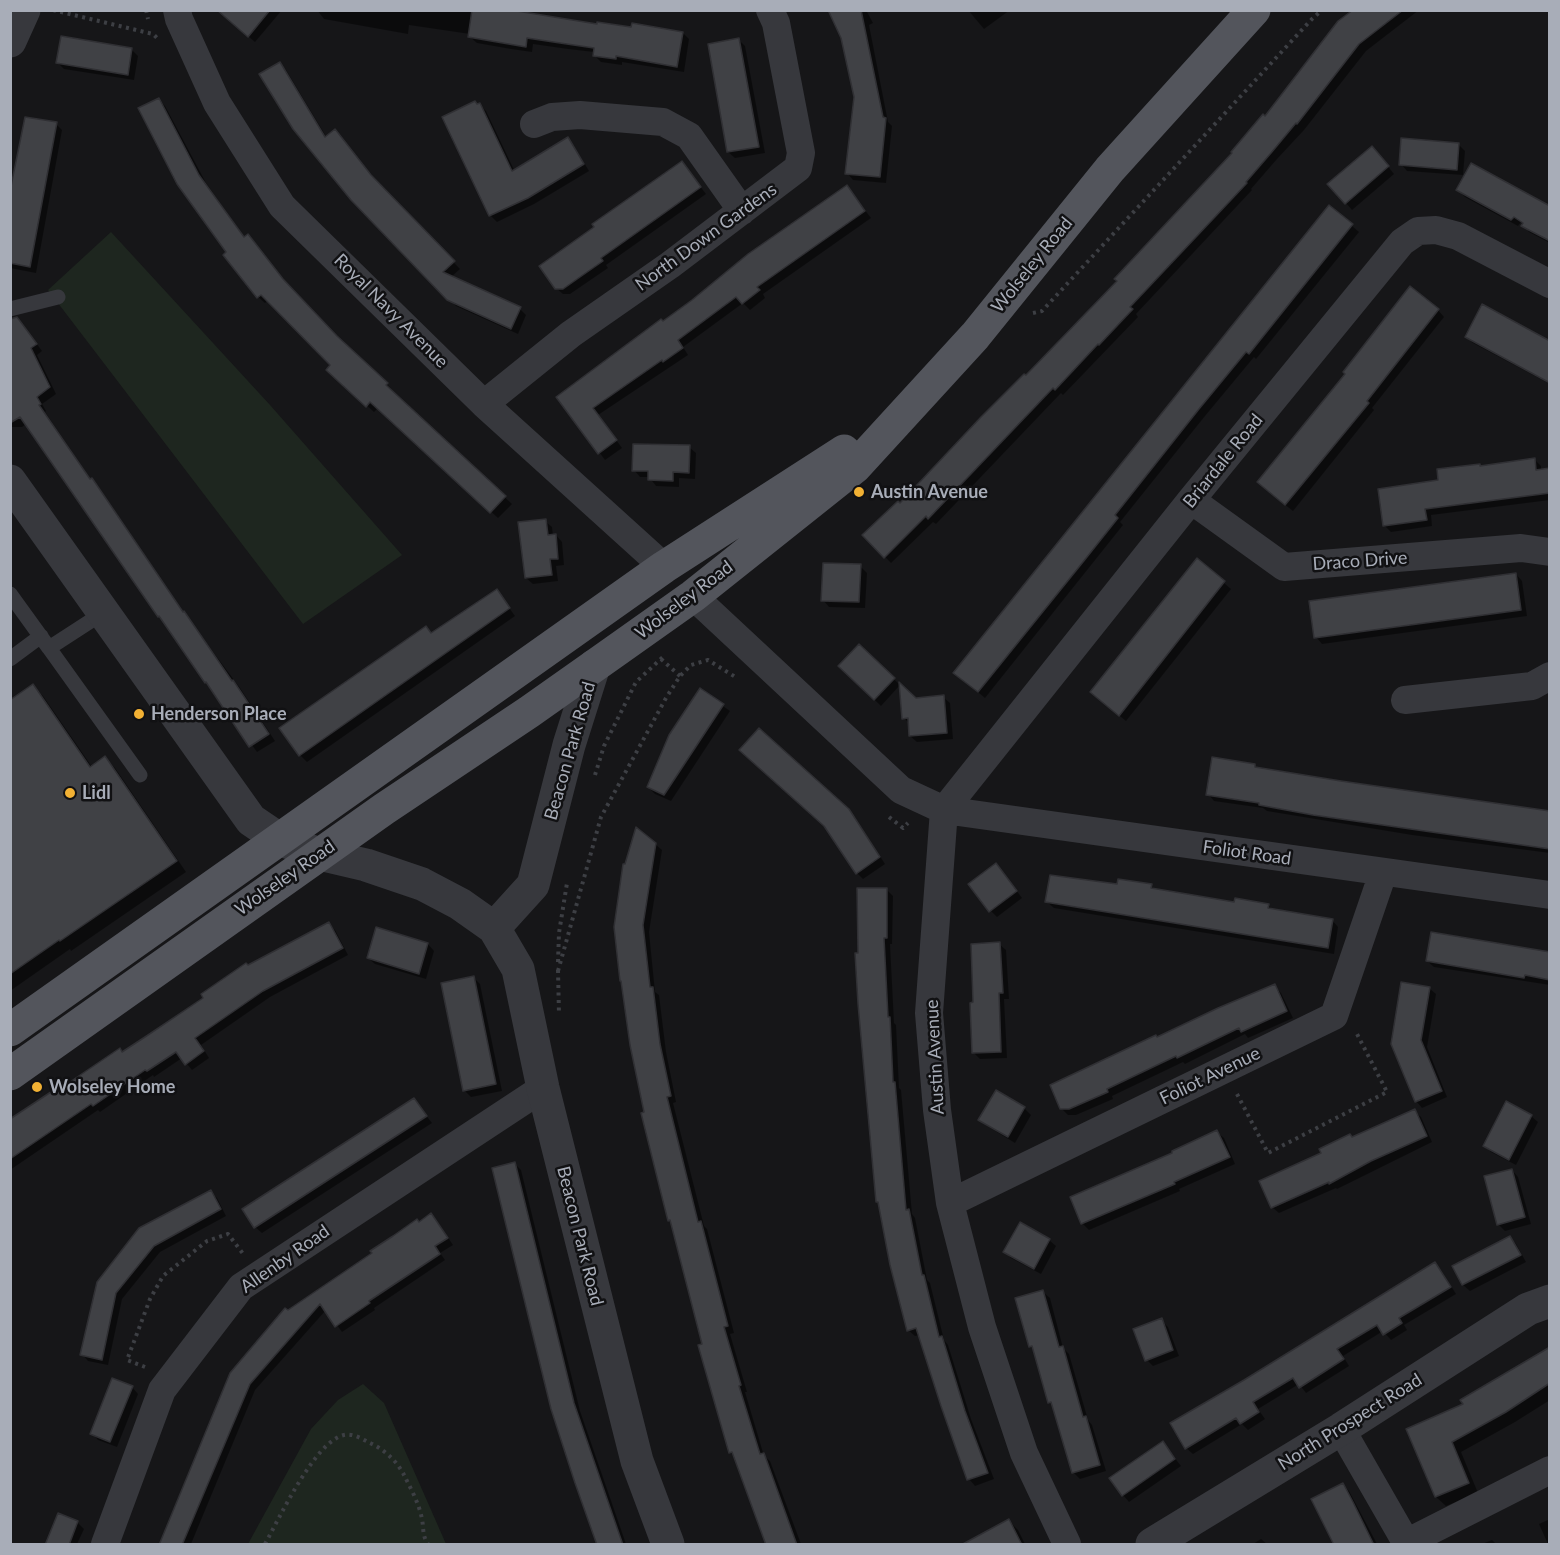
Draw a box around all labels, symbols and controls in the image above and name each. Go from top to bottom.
street label: North Down Gardens [631,178,781,296]
street label: Wolseley Road [987,213,1077,317]
street label: Royal Navy Avenue [329,249,453,373]
street label: Briardale Road [1178,410,1268,512]
place label: Austin Avenue [871,481,988,503]
marker: Austin Avenue [852,485,866,499]
street label: Draco Drive [1312,547,1408,575]
street label: Wolseley Road [631,556,737,644]
street label: Beacon Park Road [540,679,600,823]
place label: Henderson Place [151,703,286,725]
marker: Henderson Place [132,707,146,721]
place label: Lidl [82,782,111,804]
marker: Lidl [63,786,77,800]
street label: Wolseley Road [231,836,339,920]
street label: Foliot Road [1201,836,1293,870]
street label: Austin Avenue [921,999,949,1115]
street label: Foliot Avenue [1156,1042,1264,1110]
place label: Wolseley Home [49,1076,175,1098]
marker: Wolseley Home [30,1080,44,1094]
street label: Beacon Park Road [552,1164,608,1308]
street label: Allenby Road [236,1220,334,1298]
street label: North Prospect Road [1274,1369,1426,1475]

